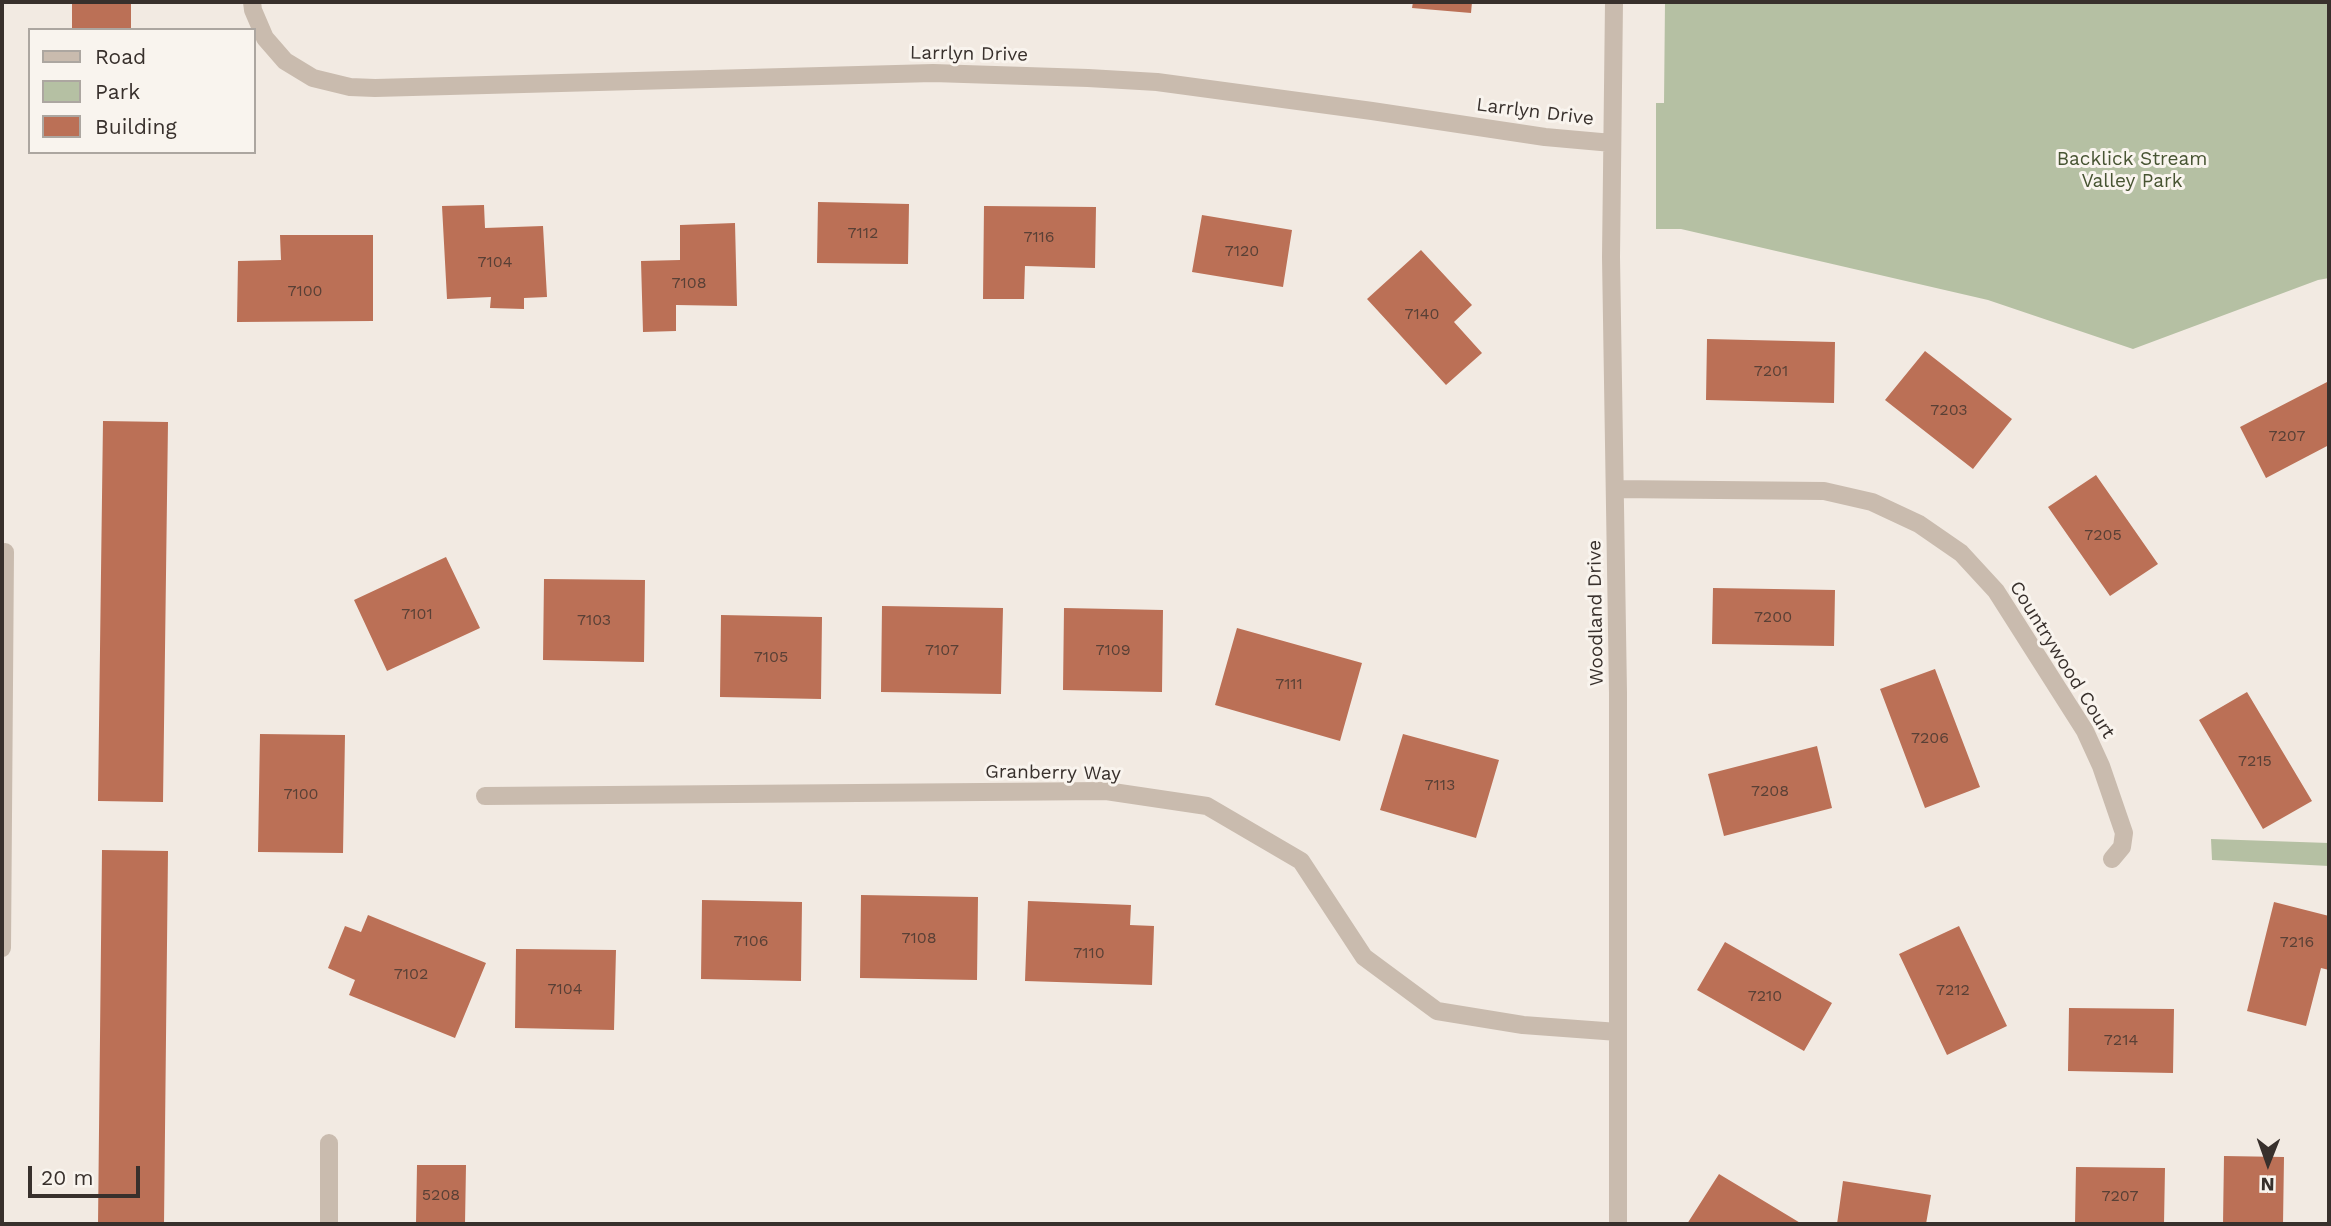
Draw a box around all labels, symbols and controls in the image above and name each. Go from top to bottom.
legend [28,28,256,154]
street label: Larrlyn Drive [910,42,1028,66]
text: Road [95,44,146,69]
text: Park [95,79,140,104]
street label: Larrlyn Drive [1475,93,1595,131]
text: Building [95,114,177,139]
park label: Backlick Stream Valley Park [2057,148,2207,192]
house number: 7112 [848,223,878,243]
house number: 7116 [1023,227,1055,247]
house number: 7120 [1225,241,1259,261]
house number: 7104 [478,252,512,272]
house number: 7108 [671,273,707,293]
house number: 7100 [287,281,323,301]
house number: 7140 [1405,304,1439,324]
house number: 7201 [1754,361,1788,381]
house number: 7203 [1930,400,1968,420]
house number: 7207 [2269,426,2305,446]
house number: 7205 [2084,525,2122,545]
street label: Woodland Drive [1583,540,1609,686]
street label: Countrywood Court [2004,577,2120,743]
house number: 7101 [401,604,433,624]
house number: 7200 [1754,607,1792,627]
house number: 7103 [577,610,611,630]
house number: 7107 [925,640,959,660]
house number: 7109 [1095,640,1131,660]
house number: 7105 [754,647,788,667]
house number: 7111 [1275,674,1303,694]
house number: 7206 [1911,728,1949,748]
house number: 7215 [2238,751,2272,771]
street label: Granberry Way [985,760,1121,786]
house number: 7113 [1425,775,1455,795]
house number: 7208 [1751,781,1789,801]
house number: 7100 [283,784,319,804]
house number: 7108 [901,928,937,948]
house number: 7106 [734,931,768,951]
house number: 7216 [2280,932,2314,952]
house number: 7110 [1073,943,1105,963]
house number: 7102 [394,964,428,984]
house number: 7104 [548,979,582,999]
house number: 7212 [1936,980,1970,1000]
house number: 7210 [1748,986,1782,1006]
house number: 7214 [2104,1030,2138,1050]
north arrow [2233,1128,2303,1198]
scale bar [32,1152,144,1196]
text: 20 m [41,1165,93,1190]
text: N [2260,1173,2275,1196]
house number: 5208 [422,1185,460,1205]
house number: 7207 [2102,1186,2138,1206]

